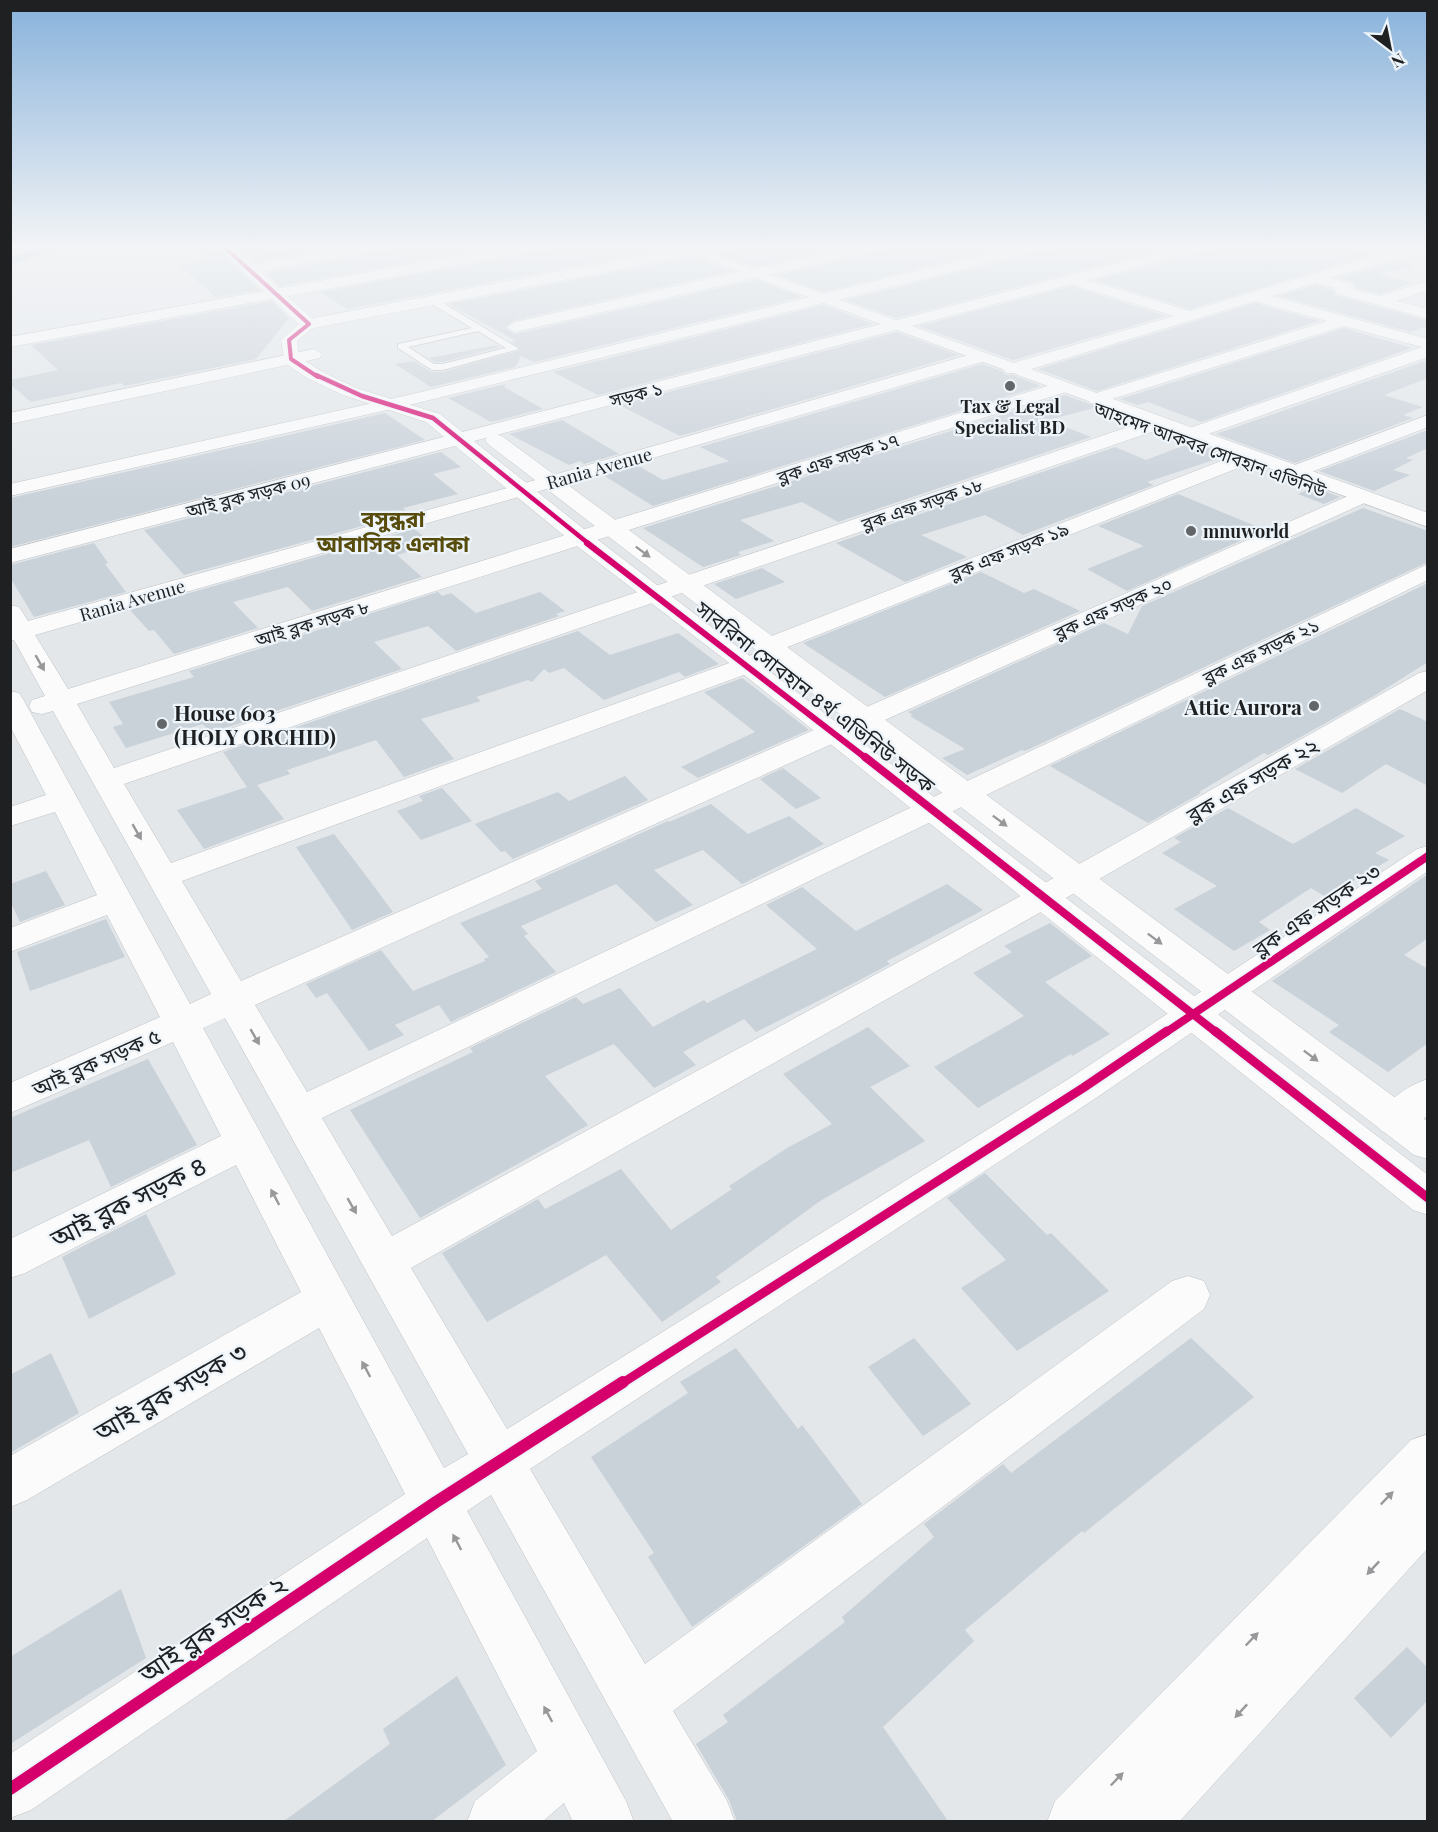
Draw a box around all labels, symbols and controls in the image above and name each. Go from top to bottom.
north arrow [1360,18,1420,78]
text: N [1387,49,1409,73]
street label: সড়ক ১ [606,376,665,412]
marker: Tax & Legal Specialist BD [1003,379,1017,393]
place label: Tax & Legal Specialist BD [955,394,1065,439]
street label: আহমেদ আকবর সোবহান এভিনিউ [1090,395,1330,502]
street label: ব্লক এফ সড়ক ১৭ [773,427,902,489]
street label: Rania Avenue [543,441,655,495]
street label: আই ব্লক সড়ক 09 [182,467,313,523]
street label: ব্লক এফ সড়ক ১৮ [857,472,986,536]
district label: বসুন্ধরা আবাসিক এলাকা [316,503,470,558]
street label: ব্লক এফ সড়ক ১৯ [945,516,1072,586]
place label: mnuworld [1203,519,1290,543]
marker: mnuworld [1184,524,1198,538]
one-way arrow [635,546,651,558]
street label: ব্লক এফ সড়ক ২০ [1049,571,1176,645]
street label: Rania Avenue [76,573,188,627]
street label: সাবরিনা সোবহান ৪র্থ এভিনিউ সড়ক [690,593,942,799]
street label: আই ব্লক সড়ক ৮ [251,594,372,652]
street label: ব্লক এফ সড়ক ২১ [1198,612,1323,690]
one-way arrow [34,655,45,671]
place label: Attic Aurora [1184,692,1302,720]
place label: House 603 (HOLY ORCHID) [174,698,336,750]
marker: Attic Aurora [1307,699,1321,713]
marker: House 603 (HOLY ORCHID) [155,717,169,731]
street label: ব্লক এফ সড়ক ২২ [1180,730,1323,829]
one-way arrow [992,815,1007,827]
one-way arrow [132,824,142,841]
street label: ব্লক এফ সড়ক ২৩ [1246,856,1385,962]
one-way arrow [1148,932,1163,944]
street label: আই ব্লক সড়ক ৫ [26,1020,165,1102]
one-way arrow [250,1029,260,1046]
one-way arrow [1303,1050,1319,1063]
street label: আই ব্লক সড়ক ৪ [43,1147,212,1256]
one-way arrow [270,1188,280,1205]
one-way arrow [347,1198,357,1215]
street label: আই ব্লক সড়ক ৩ [86,1333,253,1449]
one-way arrow [361,1361,371,1378]
one-way arrow [1380,1492,1394,1506]
one-way arrow [452,1533,462,1550]
one-way arrow [1367,1561,1381,1575]
street label: আই ব্লক সড়ক ২ [131,1566,293,1691]
one-way arrow [1245,1631,1259,1646]
one-way arrow [1235,1703,1248,1718]
one-way arrow [543,1705,553,1722]
one-way arrow [1110,1772,1124,1787]

